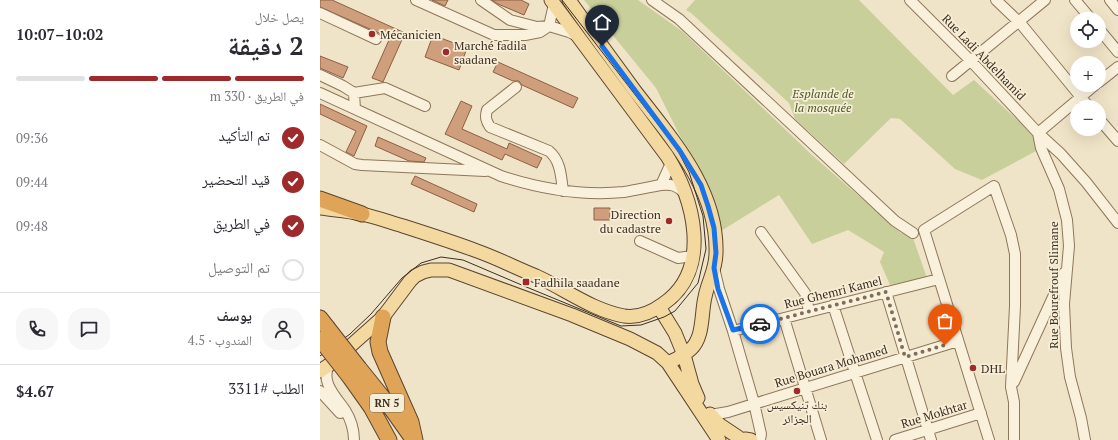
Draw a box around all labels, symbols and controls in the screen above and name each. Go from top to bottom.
pin [585,5,619,46]
text: يصل خلال [255,8,304,26]
icon: home [591,11,613,33]
street label: Rue Ladi Abdelhamid [939,11,1029,103]
map controls [1070,12,1106,136]
button: locate [1070,12,1106,48]
text: 10:02–10:07 [16,24,103,44]
place label: Mécanicien [380,27,441,42]
text: 2 دقيقة [228,28,304,62]
marker: Mécanicien [367,29,377,39]
place label: Marché fadila saadane [454,38,527,67]
marker: Marché fadila saadane [441,47,451,57]
button: + [1070,56,1106,92]
park label: Esplande de la mosquée [791,86,854,115]
text: في الطريق · 330 m [210,87,304,105]
button: − [1070,100,1106,136]
text: تم التأكيد [219,125,270,145]
icon: check [282,127,304,149]
text: 09:36 [16,129,48,147]
text: قيد التحضير [202,169,270,189]
icon: check [282,171,304,193]
text: 09:44 [16,173,48,191]
place label: Direction du cadastre [600,207,661,236]
text: في الطريق [213,213,270,233]
icon: check [282,215,304,237]
marker: Direction du cadastre [664,216,674,226]
text: 09:48 [16,217,48,235]
street label: Rue Bourefrouf Slimane [1046,221,1061,349]
text: تم التوصيل [208,257,270,277]
street label: Rue Ghemri Kamel [783,273,884,311]
place label: Fadhila saadane [534,275,620,290]
marker: Fadhila saadane [521,277,531,287]
courier [740,304,780,344]
pin [928,304,962,345]
text: يوسف [217,305,252,325]
button: phone [16,308,58,350]
button: chat [68,308,110,350]
button: person [262,308,304,350]
icon: bag [934,310,956,332]
icon: car [749,313,771,335]
text: المندوب · 4.5 [188,331,252,349]
street label: Rue Bouara Mohamed [773,342,890,390]
place label: DHL [981,361,1005,376]
marker: DHL [968,363,978,373]
text: الطلب #3311 [228,378,304,398]
text: $4.67 [16,381,54,401]
marker: بنك تنيكسيس الجزائر [792,386,802,396]
road number: RN 5 [370,394,404,412]
place label: بنك تنيكسيس الجزائر [767,397,827,426]
street label: Rue Mokhtar [899,397,969,431]

